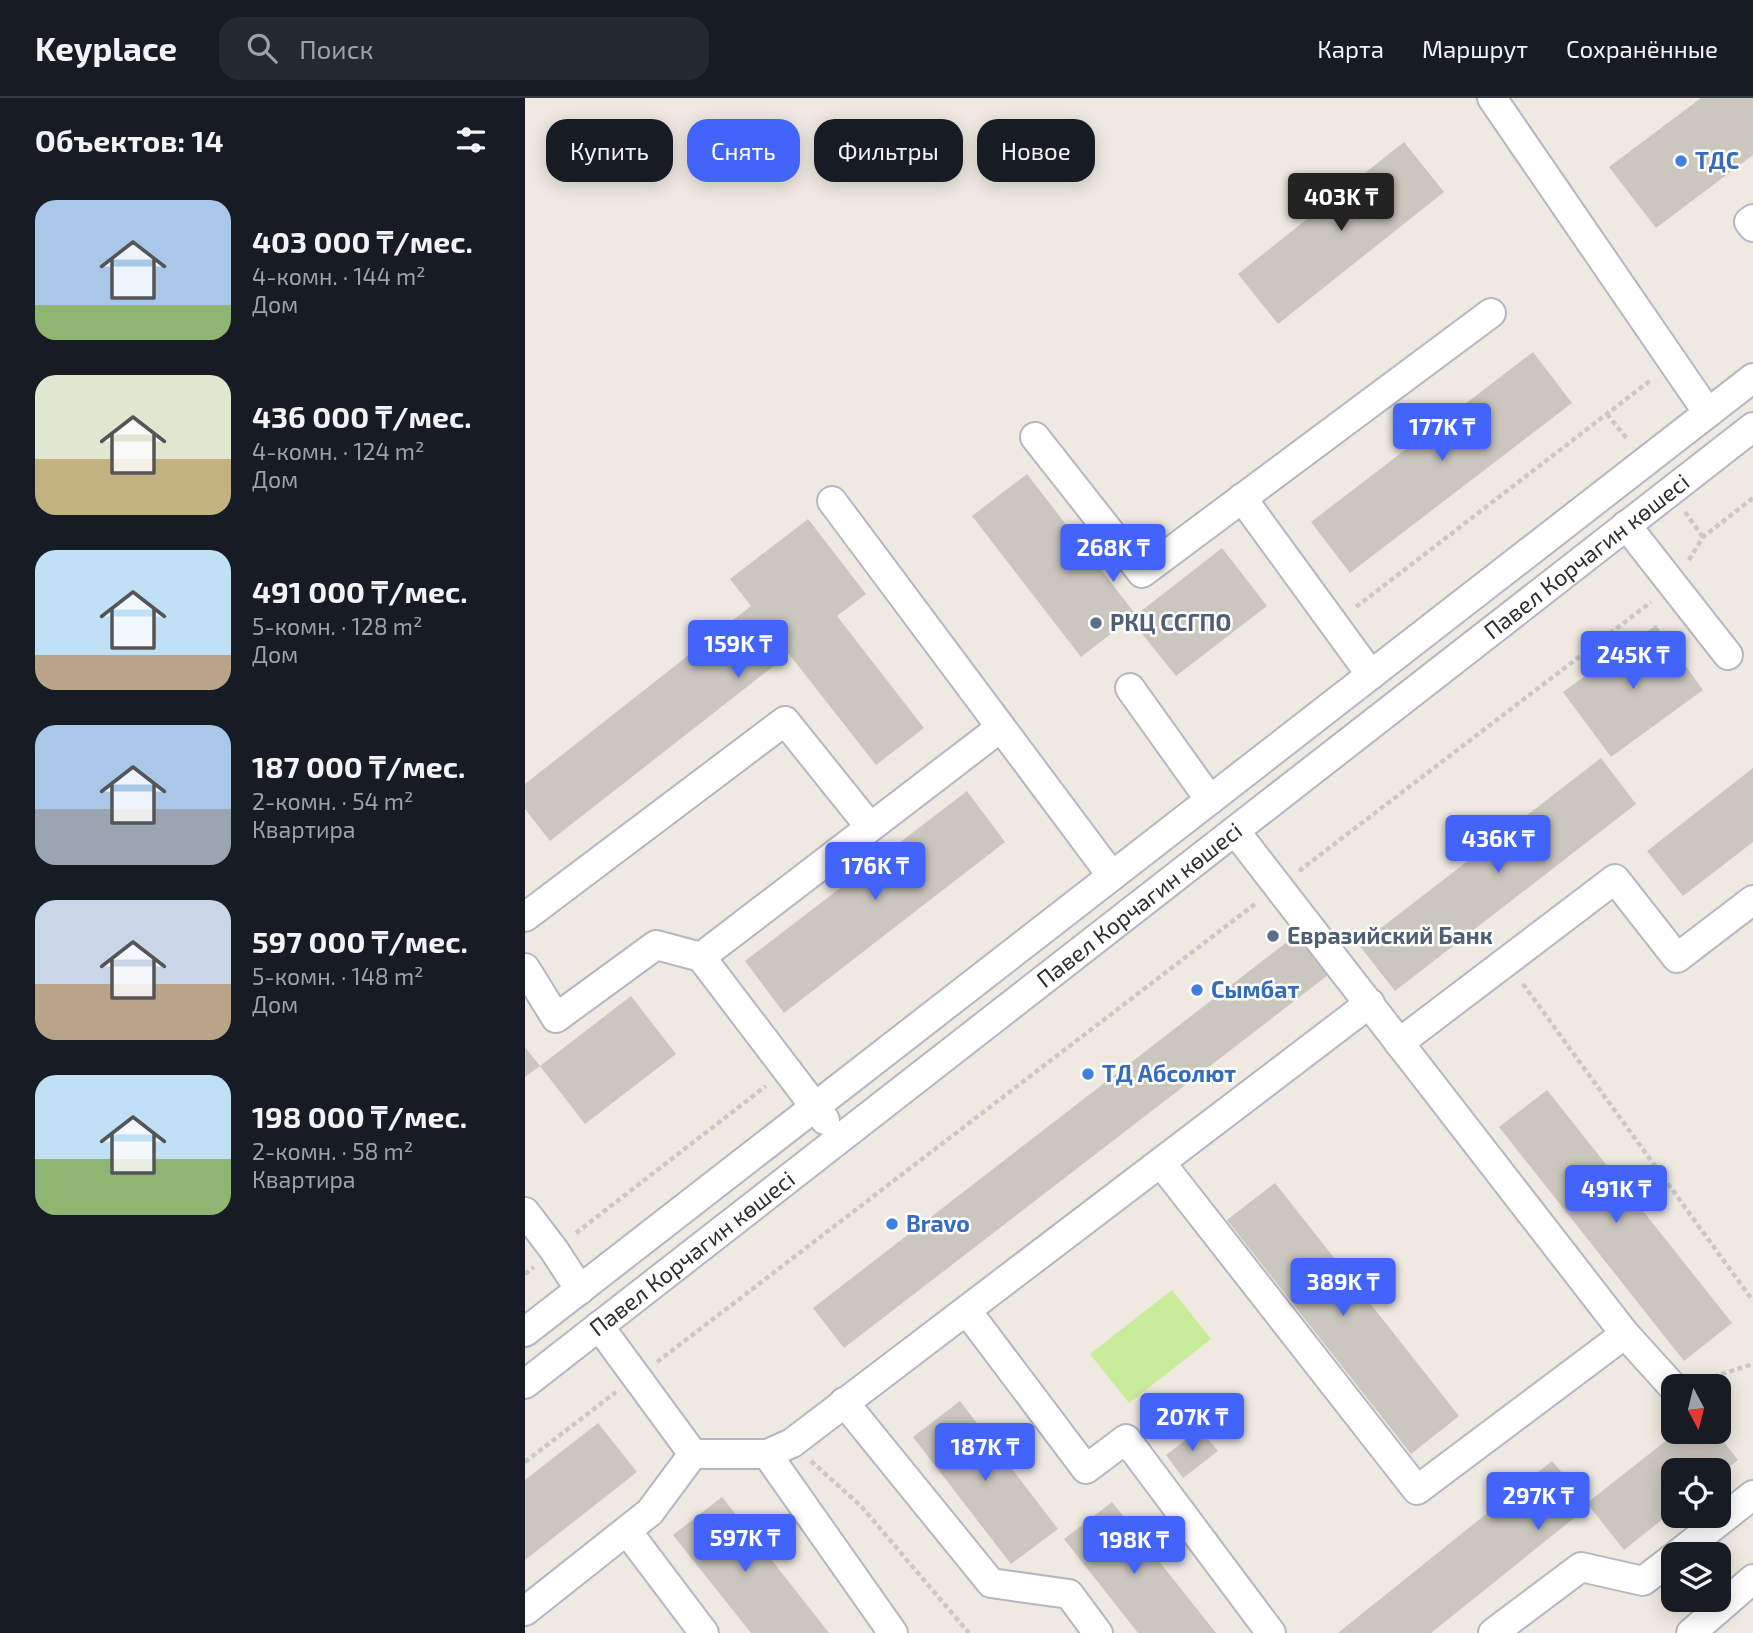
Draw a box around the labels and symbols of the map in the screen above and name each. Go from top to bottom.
place label: ТДС [1695,146,1739,174]
marker: ТДС [1673,153,1689,169]
pin: 403K ₸ [1284,174,1398,233]
pin: 177K ₸ [1385,404,1499,463]
street label: Павел Корчагин көшесі [1478,467,1694,645]
pin: 268K ₸ [1056,524,1170,584]
place label: РКЦ ССГПО [1110,608,1231,636]
marker: РКЦ ССГПО [1088,615,1104,631]
pin: 159K ₸ [681,620,795,680]
pin: 245K ₸ [1576,632,1690,691]
street label: Павел Корчагин көшесі [1031,816,1247,993]
pin: 436K ₸ [1441,816,1555,875]
pin: 176K ₸ [818,842,932,902]
place label: Евразийский Банк [1287,921,1493,949]
marker: Евразийский Банк [1265,928,1281,944]
place label: Сымбат [1211,975,1299,1003]
marker: Сымбат [1189,982,1205,998]
place label: ТД Абсолют [1102,1059,1236,1087]
marker: ТД Абсолют [1080,1066,1096,1082]
street label: Павел Корчагин көшесі [583,1164,800,1342]
pin: 491K ₸ [1559,1166,1673,1225]
place label: Bravo [906,1209,970,1237]
marker: Bravo [884,1216,900,1232]
pin: 389K ₸ [1286,1258,1400,1318]
north arrow [1661,1374,1731,1444]
pin: 207K ₸ [1135,1394,1249,1453]
pin: 187K ₸ [928,1424,1042,1483]
pin: 297K ₸ [1481,1472,1595,1532]
pin: 597K ₸ [688,1514,802,1574]
pin: 198K ₸ [1077,1516,1191,1576]

